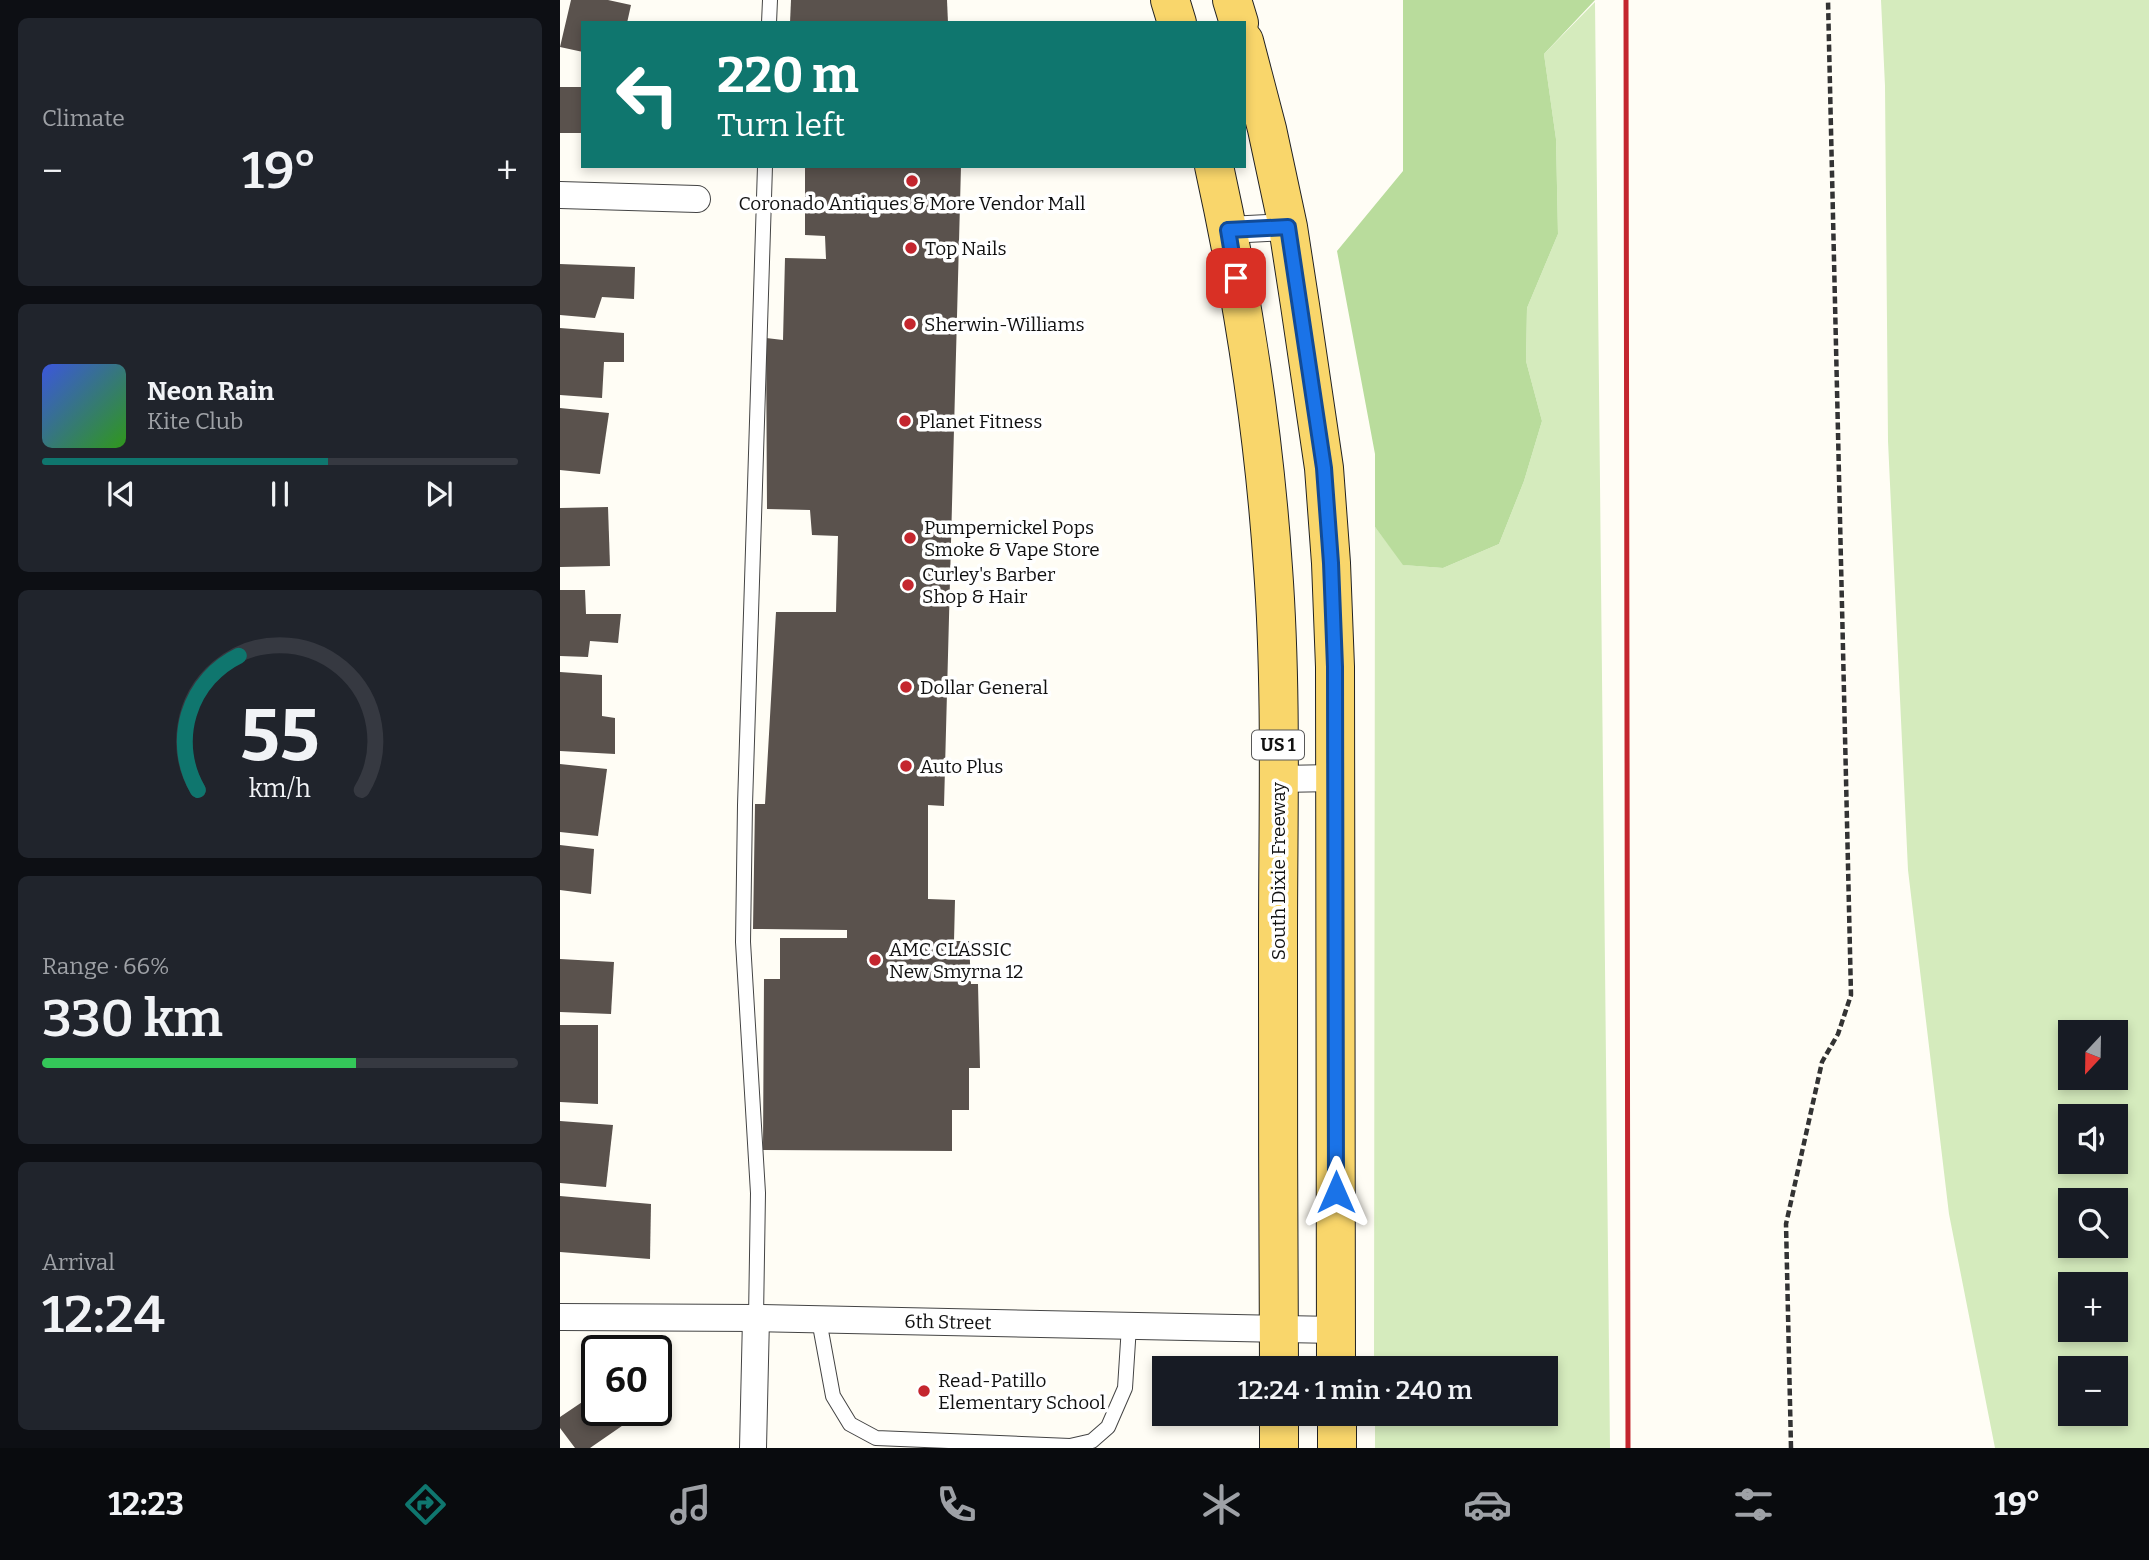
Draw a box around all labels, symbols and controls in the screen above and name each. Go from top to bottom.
text: 220 m [717,46,859,105]
icon: left [602,49,693,140]
text: Climate [42,104,125,132]
text: Turn left [717,106,845,144]
text: 19° [242,139,317,202]
text: − [42,148,63,194]
text: + [496,148,518,194]
marker: Coronado Antiques & More Vendor Mall [904,173,920,189]
place label: Coronado Antiques & More Vendor Mall [739,192,1085,215]
place label: Top Nails [925,237,1007,260]
marker: Top Nails [903,240,919,256]
pin [1206,248,1266,308]
icon: arrive [1217,259,1255,297]
place label: Sherwin-Williams [924,313,1085,336]
marker: Sherwin-Williams [902,316,918,332]
text: Neon Rain [147,376,274,407]
text: Kite Club [147,407,243,435]
place label: Planet Fitness [919,410,1042,433]
marker: Planet Fitness [897,413,913,429]
icon: previous [102,475,140,513]
icon: pause [261,475,299,513]
icon: next [420,475,458,513]
place label: Pumpernickel Pops Smoke & Vape Store [924,516,1100,561]
marker: Pumpernickel Pops Smoke & Vape Store [902,530,918,546]
place label: Curley's Barber Shop & Hair [922,563,1056,608]
marker: Curley's Barber Shop & Hair [900,577,916,593]
place label: Dollar General [920,676,1048,699]
marker: Dollar General [898,679,914,695]
text: 55 [240,692,320,779]
road number: US 1 [1252,730,1304,760]
place label: Auto Plus [920,755,1003,778]
marker: Auto Plus [898,758,914,774]
text: km/h [249,774,311,804]
street label: South Dixie Freeway [1267,781,1290,960]
place label: AMC CLASSIC New Smyrna 12 [889,938,1023,983]
text: Range · 66% [42,952,170,980]
marker: AMC CLASSIC New Smyrna 12 [867,952,883,968]
text: 330 km [42,987,223,1050]
north arrow [2058,1020,2128,1090]
map controls [2058,1020,2128,1426]
button: sound [2058,1104,2128,1174]
position arrow [1299,1155,1373,1229]
button: search [2058,1188,2128,1258]
text: Arrival [42,1248,115,1276]
button: + [2058,1272,2128,1342]
text: 12:24 [42,1283,165,1346]
street label: 6th Street [904,1310,992,1334]
speed limit sign: 60 [581,1335,672,1426]
button: − [2058,1356,2128,1426]
place label: Read-Patillo Elementary School [938,1369,1105,1414]
text: 12:24 · 1 min · 240 m [1238,1375,1472,1406]
marker: Read-Patillo Elementary School [916,1383,932,1399]
icon: directions [401,1480,450,1529]
icon: music [666,1480,715,1529]
icon: phone [932,1480,981,1529]
icon: climate [1197,1480,1246,1529]
icon: car [1463,1480,1512,1529]
icon: filters [1729,1480,1778,1529]
text: 12:23 [108,1485,184,1523]
text: 19° [1994,1485,2041,1523]

